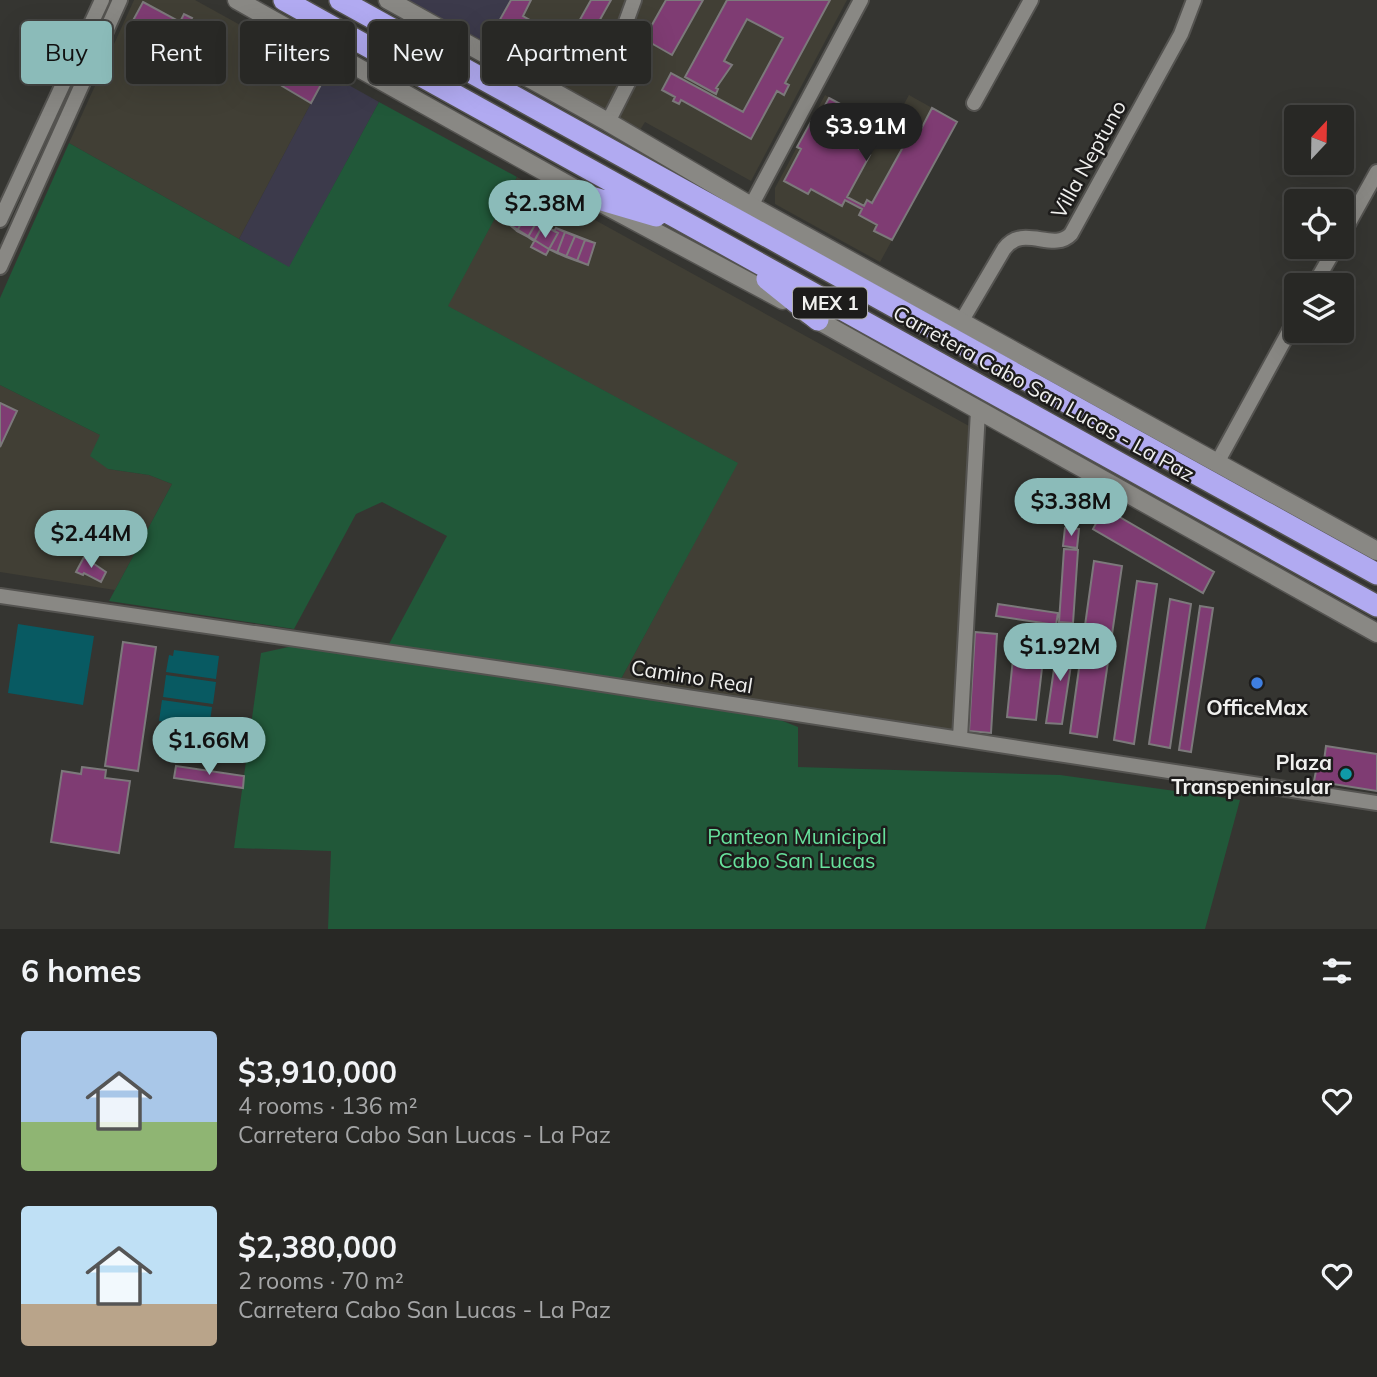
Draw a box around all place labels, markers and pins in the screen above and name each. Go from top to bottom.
pin: $3.91M [809,104,923,163]
pin: $2.38M [488,180,602,240]
pin: $3.38M [1014,478,1128,538]
pin: $2.44M [34,510,148,570]
pin: $1.92M [1003,624,1117,683]
marker: OfficeMax [1249,675,1265,691]
place label: OfficeMax [1206,694,1308,720]
pin: $1.66M [152,718,266,777]
place label: Plaza Transpeninsular [1171,749,1333,799]
marker: Plaza Transpeninsular [1338,766,1354,782]

